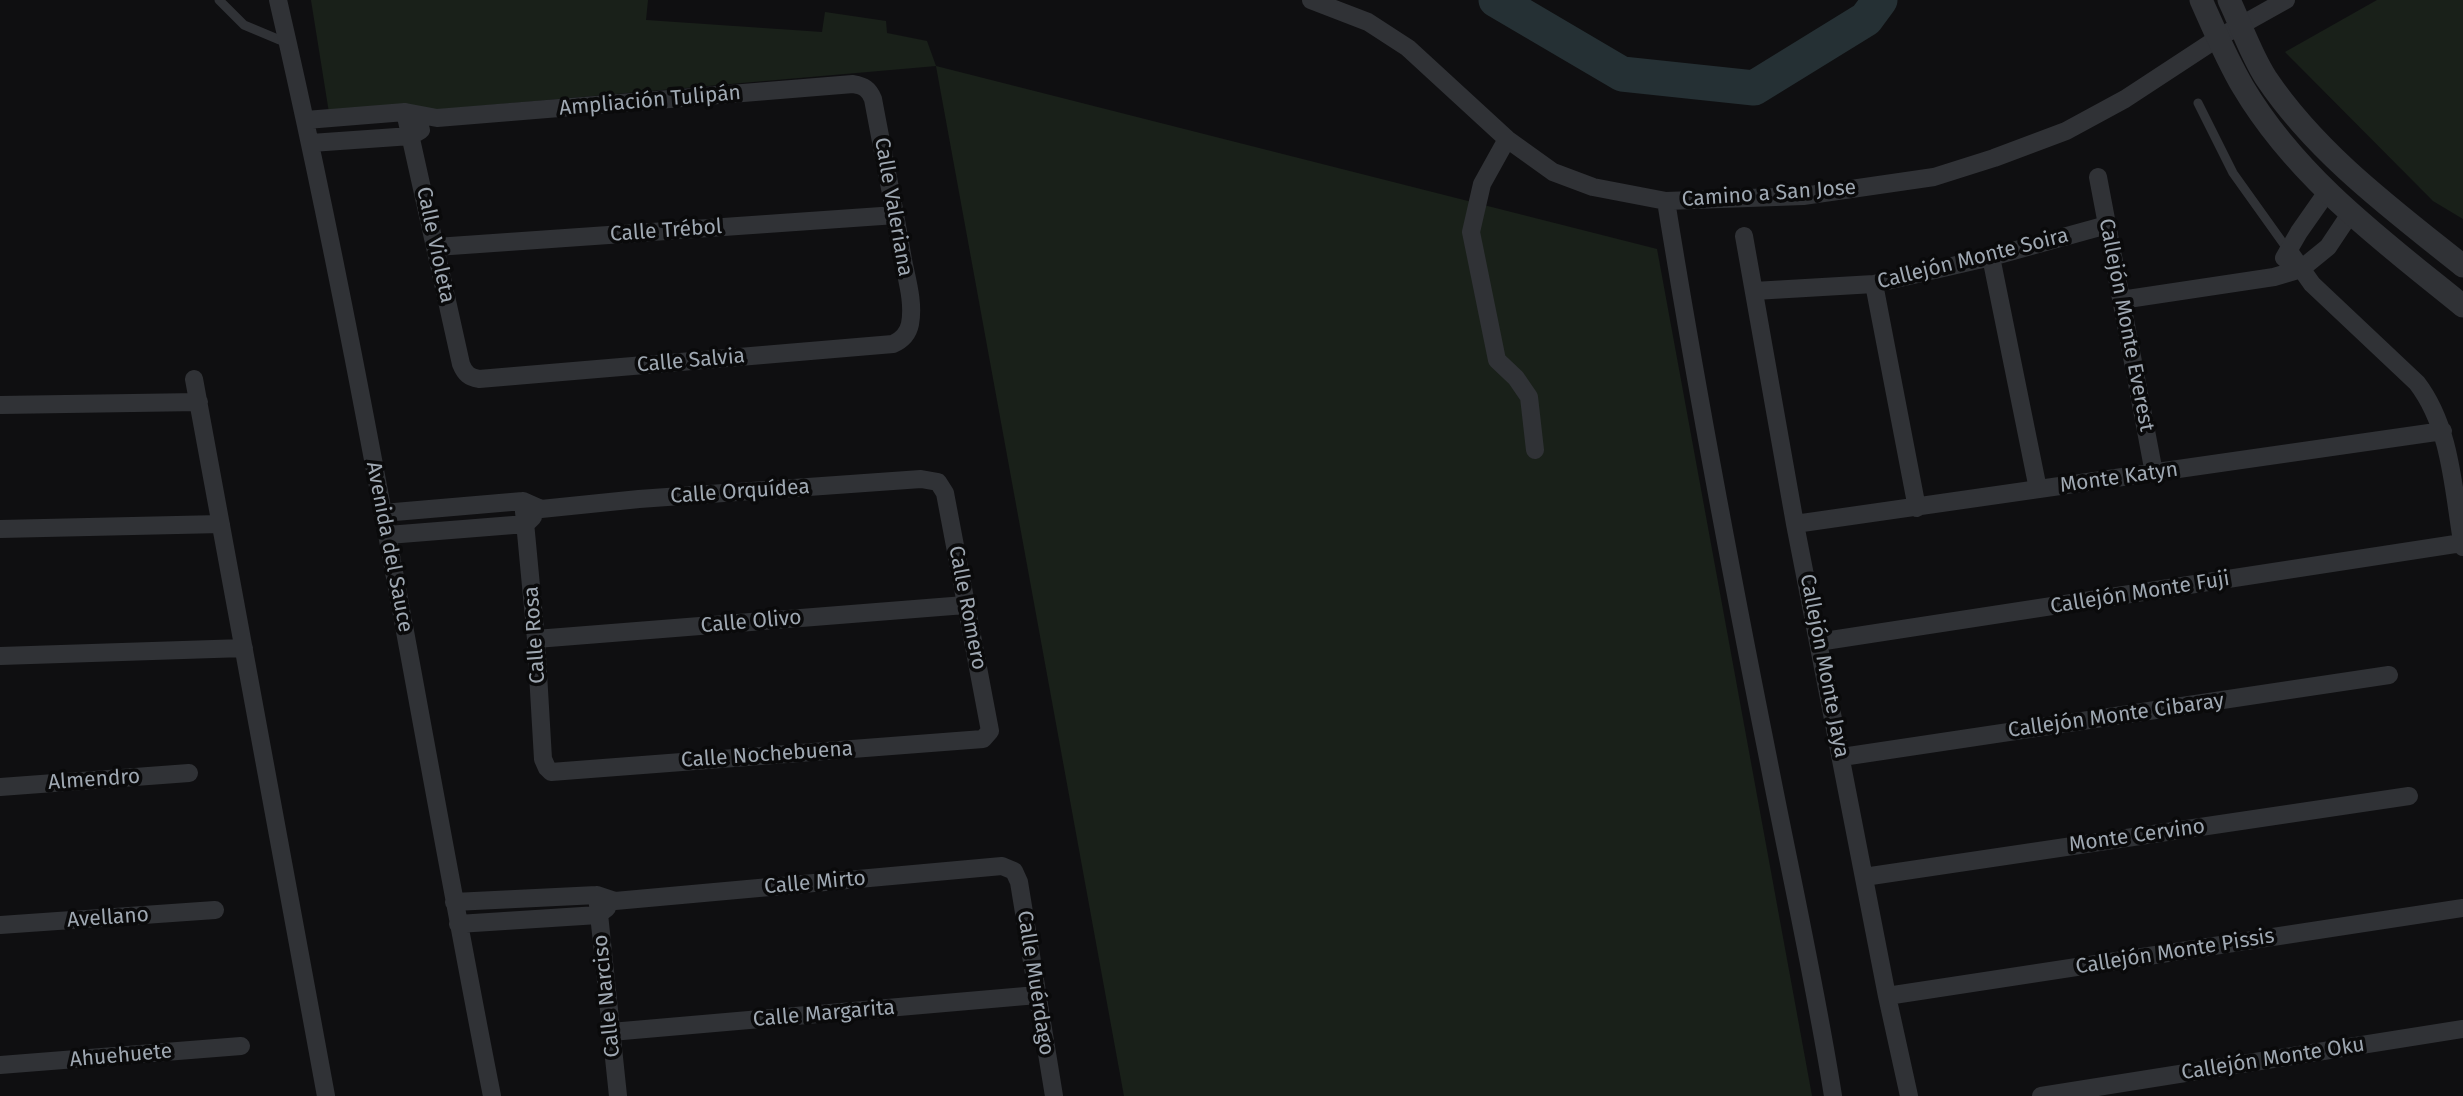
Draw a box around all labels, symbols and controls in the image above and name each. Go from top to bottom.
street label: Ampliación Tulipán [558,80,742,122]
street label: Calle Valeriana [868,136,918,278]
street label: Camino a San Jose [1681,175,1857,213]
street label: Calle Violeta [410,185,460,305]
street label: Calle Trébol [609,215,723,247]
street label: Callejón Monte Everest [2093,216,2159,434]
street label: Callejón Monte Soira [1875,223,2071,295]
street label: Calle Salvia [636,344,746,378]
street label: Monte Katyn [2058,457,2180,499]
street label: Avenida del Sauce [360,460,418,634]
street label: Calle Orquídea [669,475,811,509]
street label: Calle Romero [943,544,991,672]
street label: Callejón Monte Fuji [2049,566,2231,620]
street label: Callejón Monte Jaya [1794,572,1854,760]
street label: Calle Rosa [519,585,551,685]
street label: Calle Olivo [700,605,802,639]
street label: Callejón Monte Cibaray [2006,688,2226,744]
street label: Calle Nochebuena [680,736,854,774]
street label: Almendro [47,764,141,796]
street label: Monte Cervino [2067,814,2207,858]
street label: Calle Mirto [763,866,867,900]
street label: Avellano [66,903,150,933]
street label: Calle Muérdago [1011,909,1059,1057]
street label: Callejón Monte Pissis [2074,924,2276,980]
street label: Calle Narciso [588,933,626,1059]
street label: Calle Margarita [752,995,896,1033]
street label: Callejón Monte Oku [2180,1032,2366,1086]
street label: Ahuehuete [69,1039,173,1073]

